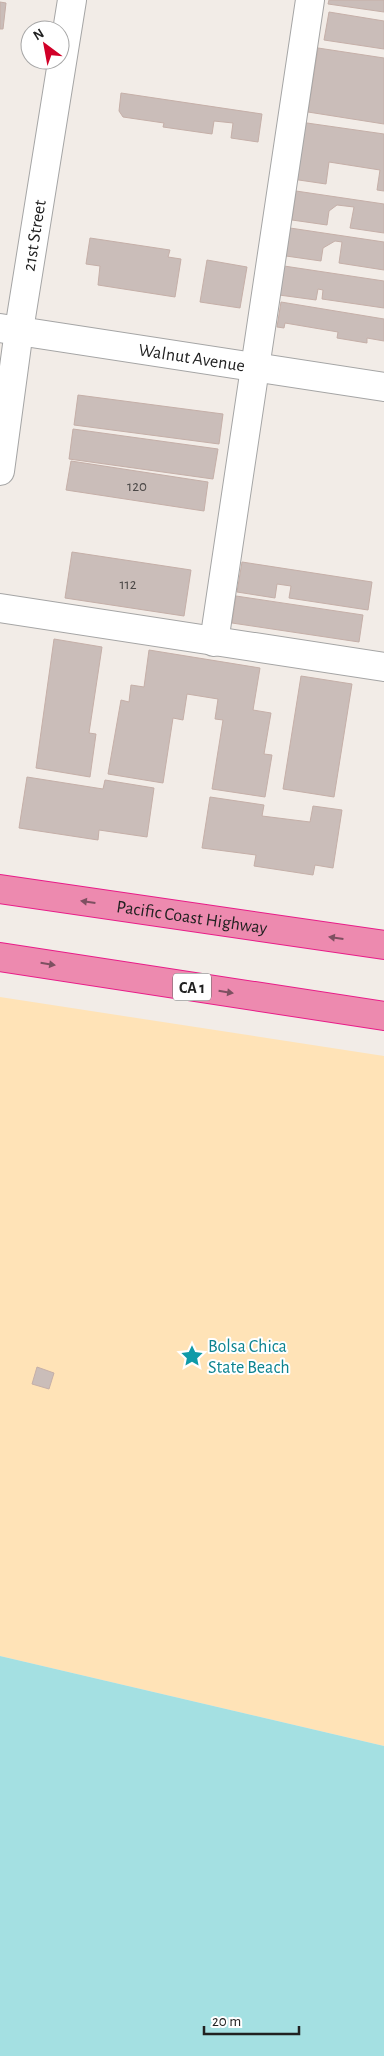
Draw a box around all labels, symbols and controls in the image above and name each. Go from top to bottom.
north arrow [20,20,70,70]
text: N [31,26,46,43]
street label: 21st Street [21,198,50,273]
street label: Walnut Avenue [137,341,246,376]
house number: 120 [127,479,147,494]
house number: 112 [119,577,137,592]
one-way arrow [80,898,96,906]
street label: Pacific Coast Highway [115,898,269,938]
one-way arrow [327,934,343,942]
one-way arrow [41,961,57,969]
road number: CA 1 [173,974,211,1000]
one-way arrow [218,988,234,996]
place label: Bolsa Chica State Beach [208,1338,290,1377]
place icon: Bolsa Chica State Beach [179,1343,205,1369]
scale bar [204,2004,299,2036]
text: 20 m [212,2014,241,2029]

